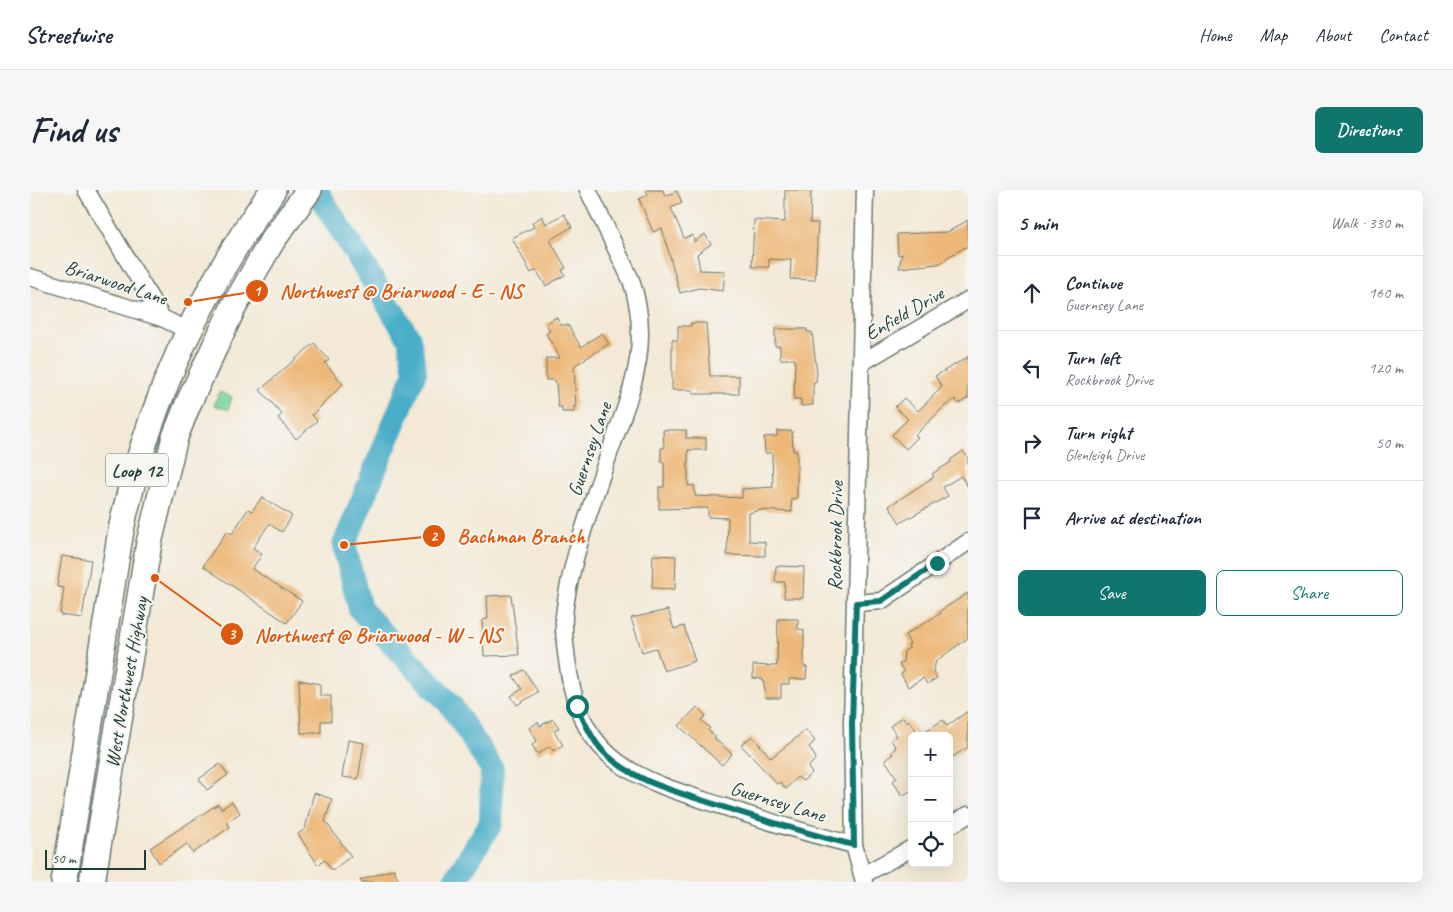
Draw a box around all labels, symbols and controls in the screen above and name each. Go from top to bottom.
text: Streetwise [25,20,111,50]
text: Home [1199,24,1232,46]
text: Map [1260,24,1287,46]
text: About [1315,24,1351,46]
text: Contact [1379,24,1428,46]
button: Directions [1315,107,1423,153]
text: Find us [30,108,117,153]
text: 5 min [1018,210,1058,236]
text: Walk · 330 m [1331,213,1403,233]
street label: Briarwood Lane [62,254,171,311]
text: Continue [1065,271,1122,295]
callout: Northwest @ Briarwood - E - NS [244,273,532,309]
text: Northwest @ Briarwood - E - NS [280,278,526,304]
icon: ahead [1018,279,1046,307]
street label: Enfield Drive [860,280,950,346]
text: 1 [254,282,263,301]
text: 160 m [1369,283,1403,303]
text: Guernsey Lane [1065,295,1143,315]
text: Turn left [1065,346,1120,370]
icon: left [1018,354,1046,382]
text: 120 m [1369,358,1403,378]
text: Rockbrook Drive [1065,370,1153,390]
street label: Guernsey Lane [562,398,618,499]
text: Turn right [1065,421,1132,445]
icon: right [1018,429,1046,457]
text: 50 m [1376,433,1403,453]
text: Glenleigh Drive [1065,445,1144,465]
road number: Loop 12 [106,454,168,486]
street label: Rockbrook Drive [822,479,849,591]
icon: arrive [1018,504,1046,532]
text: Arrive at destination [1065,506,1201,530]
callout: Bachman Branch [422,518,595,554]
text: Bachman Branch [457,523,586,549]
text: 2 [431,527,439,546]
route end [926,552,949,575]
button: Save [1018,570,1206,616]
button: Share [1216,570,1403,616]
street label: West Northwest Highway [99,593,154,769]
callout: Northwest @ Briarwood - W - NS [220,616,512,652]
text: Northwest @ Briarwood - W - NS [255,622,505,648]
text: 3 [229,625,237,644]
route start [566,695,589,718]
map controls [908,732,953,867]
button: + [908,732,953,777]
street label: Guernsey Lane [728,775,830,828]
button: − [908,777,953,822]
button: locate [908,822,953,867]
scale bar [45,847,146,870]
text: 50 m [52,850,76,867]

